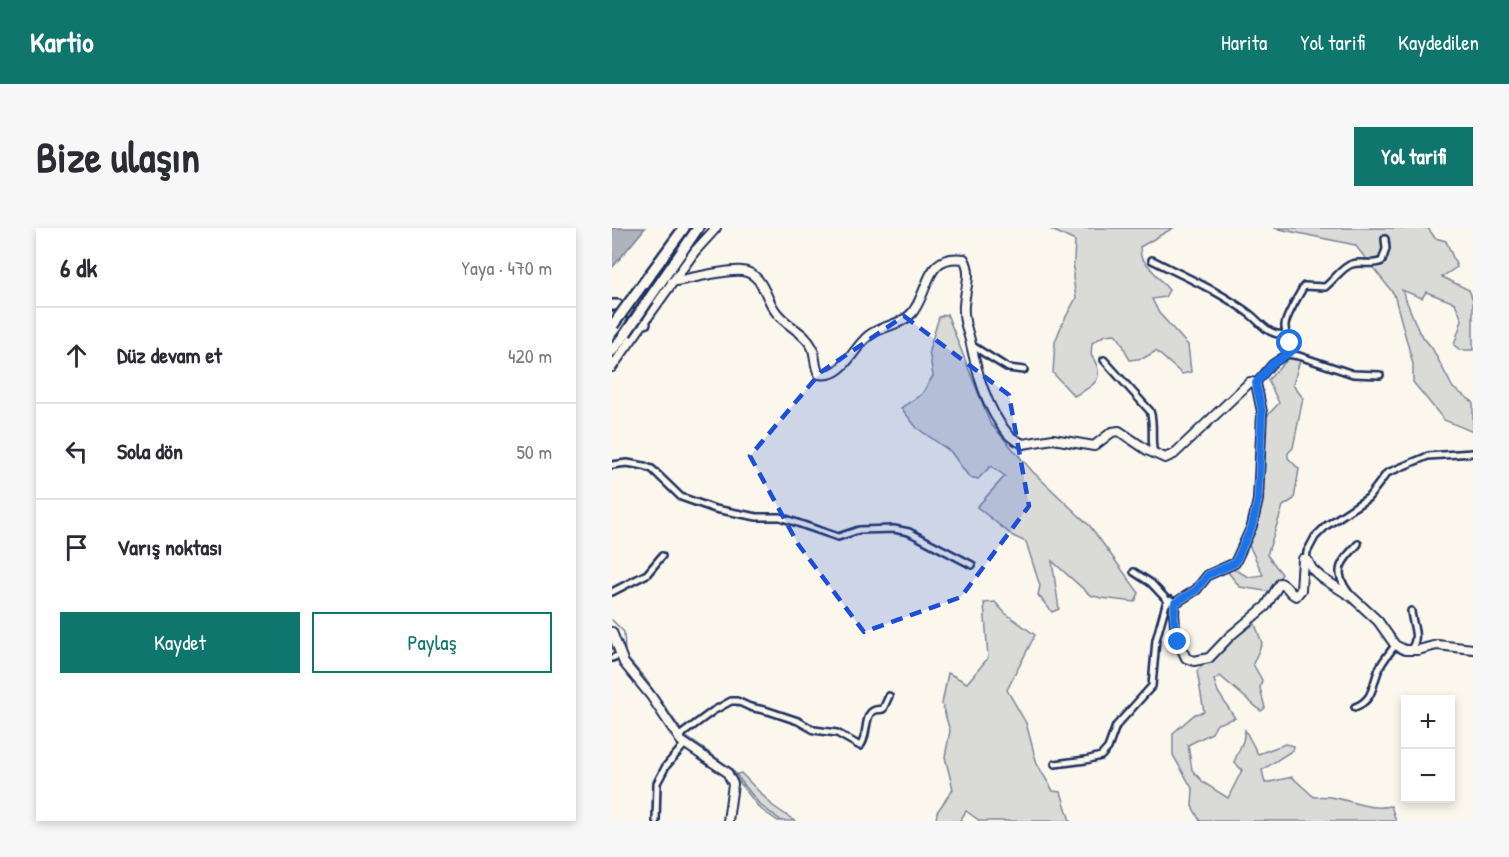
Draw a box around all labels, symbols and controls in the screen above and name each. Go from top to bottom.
text: Kartio [30,23,94,61]
text: Harita [1221,28,1267,57]
text: Yol tarifi [1300,28,1365,57]
text: Kaydedilen [1398,28,1479,57]
button: Yol tarifi [1354,127,1473,186]
text: Bize ulaşın [36,128,200,185]
text: 6 dk [60,250,97,285]
text: Yaya · 470 m [461,254,552,281]
route start [1276,329,1302,355]
icon: ahead [60,339,93,372]
text: Düz devam et [117,340,222,370]
text: 420 m [508,342,552,369]
icon: left [60,435,93,468]
text: Sola dön [117,436,183,466]
text: 50 m [516,438,552,465]
icon: arrive [60,531,93,564]
text: Varış noktası [117,532,222,562]
button: Kaydet [60,612,300,673]
button: Paylaş [312,612,552,673]
route end [1164,628,1190,654]
map controls [1401,695,1455,803]
button: + [1401,695,1455,749]
button: − [1401,749,1455,803]

